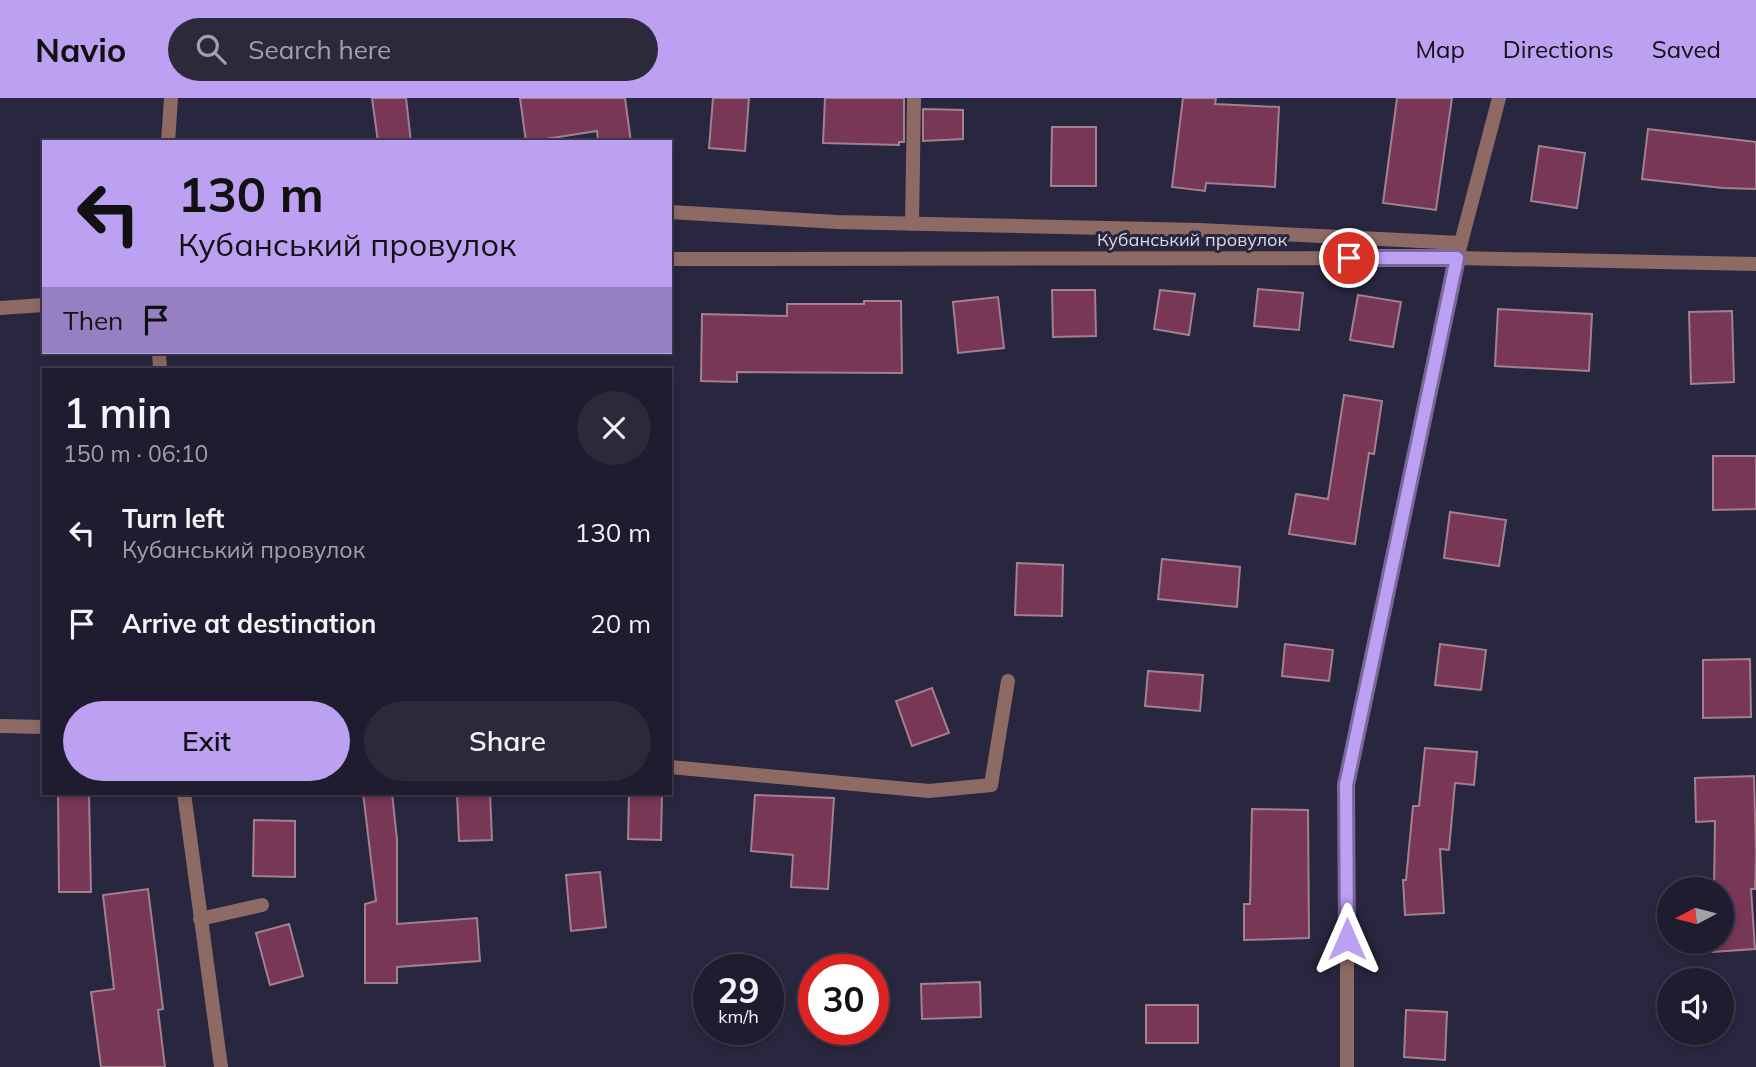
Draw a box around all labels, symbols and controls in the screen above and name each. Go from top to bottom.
search box [168,18,658,81]
text: Navio [35,29,126,70]
icon: search [192,30,230,68]
text: Search here [248,33,391,66]
text: Map [1415,34,1465,64]
text: Directions [1503,34,1614,64]
text: Saved [1652,34,1721,64]
text: 130 m [178,163,324,224]
icon: left [63,168,154,259]
text: Кубанський провулок [178,224,516,264]
street label: Кубанський провулок [1097,228,1287,251]
pin [1319,228,1379,288]
icon: arrive [1330,239,1368,277]
icon: arrive [137,301,175,339]
text: Then [63,304,123,337]
text: 1 min [63,386,172,439]
button: close [577,391,651,465]
text: 150 m · 06:10 [63,439,208,468]
text: Turn left [122,502,224,535]
icon: left [63,514,101,552]
text: 130 m [575,516,651,549]
text: Кубанський провулок [122,535,365,564]
icon: arrive [63,605,101,643]
text: Arrive at destination [122,607,377,640]
text: 20 m [590,607,651,640]
button: Exit [63,701,350,781]
button: Share [364,701,651,781]
north arrow [1657,877,1734,954]
map controls [1657,877,1734,1045]
position arrow [1310,902,1384,976]
speed limit sign: 30 [798,954,889,1045]
text: 29 [717,968,760,1012]
button: sound [1657,968,1734,1045]
text: km/h [718,1005,759,1028]

